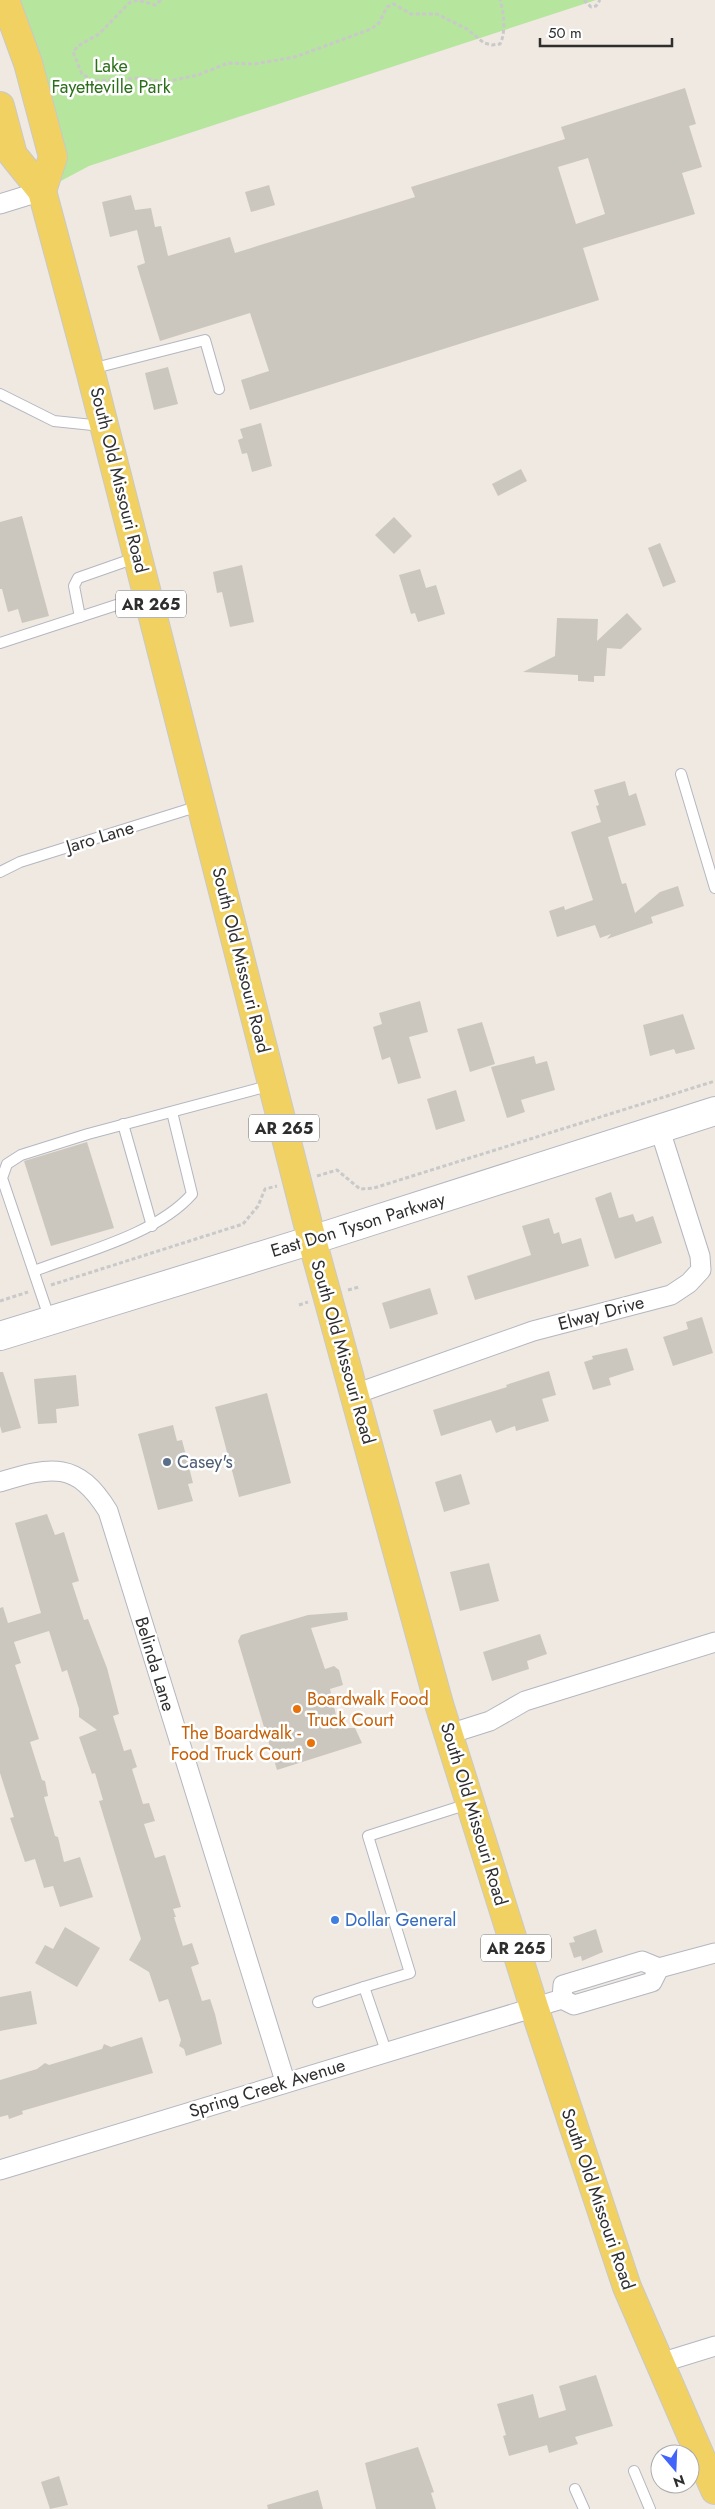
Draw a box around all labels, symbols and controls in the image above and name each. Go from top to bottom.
scale bar [540,15,672,47]
text: 50 m [548,22,582,44]
park label: Lake Fayetteville Park [51,53,171,100]
street label: South Old Missouri Road [83,384,155,576]
road number: AR 265 [116,590,186,618]
street label: Jaro Lane [61,814,137,860]
street label: South Old Missouri Road [205,864,277,1056]
road number: AR 265 [249,1114,319,1142]
street label: East Don Tyson Parkway [268,1186,449,1264]
street label: South Old Missouri Road [304,1257,382,1447]
street label: Elway Drive [555,1289,647,1337]
place label: Casey's [177,1449,233,1475]
marker: Casey's [161,1456,173,1468]
street label: Belinda Lane [128,1614,182,1714]
place label: Boardwalk Food Truck Court [307,1686,429,1733]
marker: Boardwalk Food Truck Court [291,1703,303,1715]
street label: South Old Missouri Road [434,1719,514,1909]
place label: The Boardwalk - Food Truck Court [171,1720,302,1767]
marker: The Boardwalk - Food Truck Court [305,1737,317,1749]
place label: Dollar General [345,1907,457,1933]
marker: Dollar General [329,1914,341,1926]
road number: AR 265 [481,1935,551,1962]
street label: Spring Creek Avenue [186,2052,348,2124]
street label: South Old Missouri Road [555,2105,641,2293]
north arrow [650,2444,700,2494]
text: N [671,2470,688,2493]

